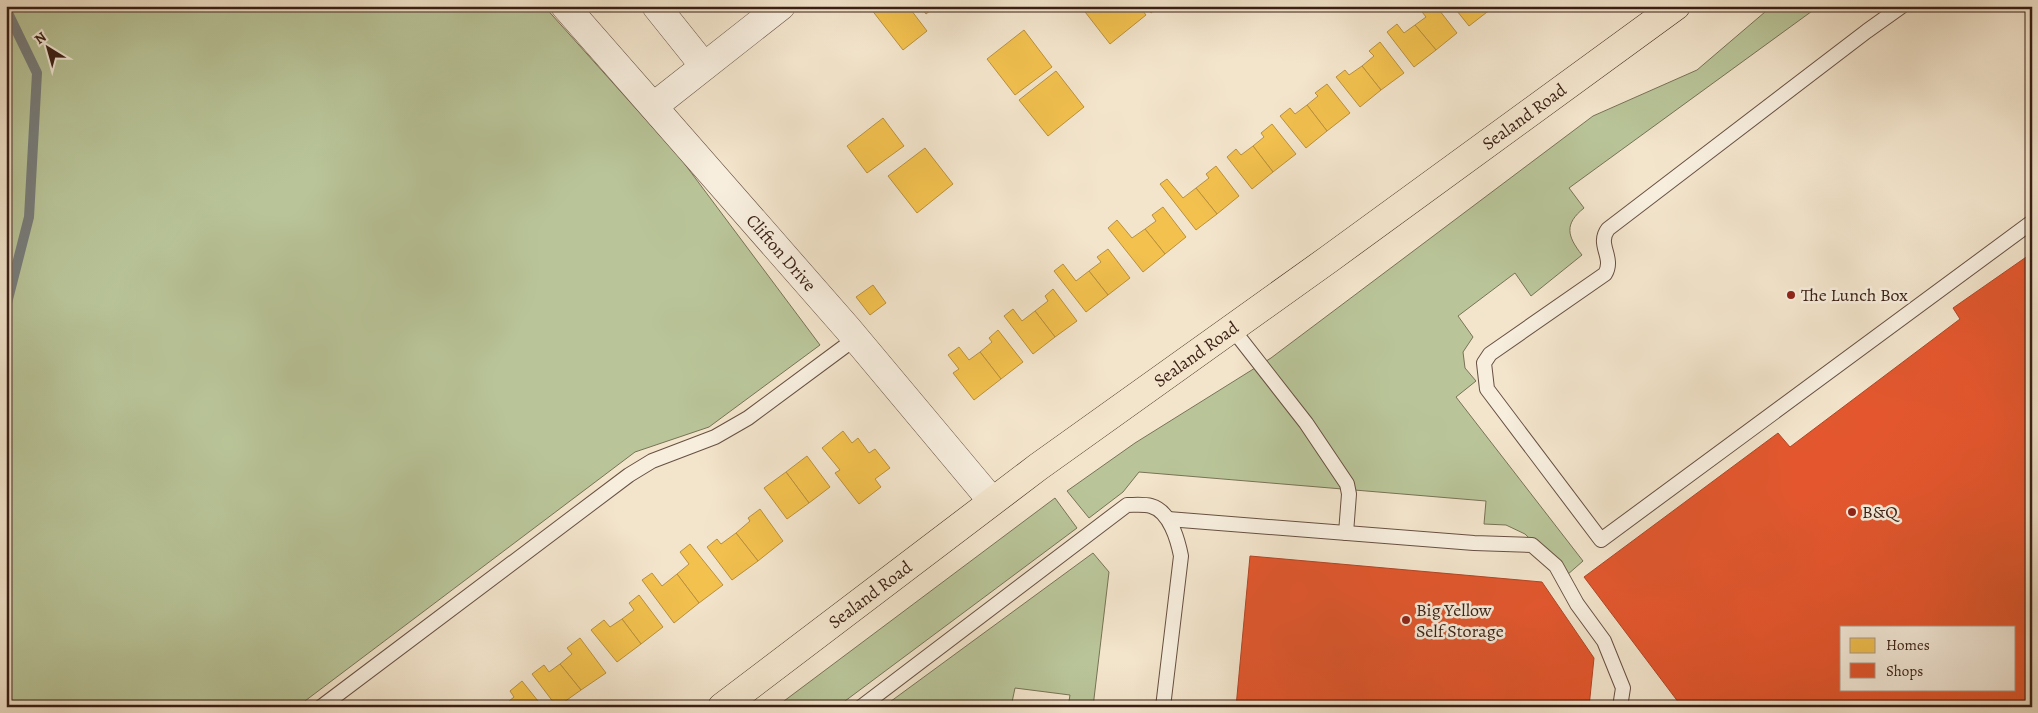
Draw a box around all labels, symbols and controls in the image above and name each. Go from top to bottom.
north arrow [22,22,72,72]
text: N [31,27,50,49]
street label: Sealand Road [1477,78,1572,156]
street label: Clifton Drive [741,209,822,296]
place label: The Lunch Box [1801,283,1908,307]
marker: The Lunch Box [1785,289,1797,301]
street label: Sealand Road [1149,315,1244,393]
place label: B&Q [1862,500,1900,524]
marker: B&Q [1846,506,1858,518]
street label: Sealand Road [823,555,917,634]
place label: Big Yellow Self Storage [1416,598,1504,643]
marker: Big Yellow Self Storage [1400,614,1412,626]
legend [1840,626,2016,690]
text: Homes [1886,635,1930,655]
text: Shops [1886,661,1923,681]

